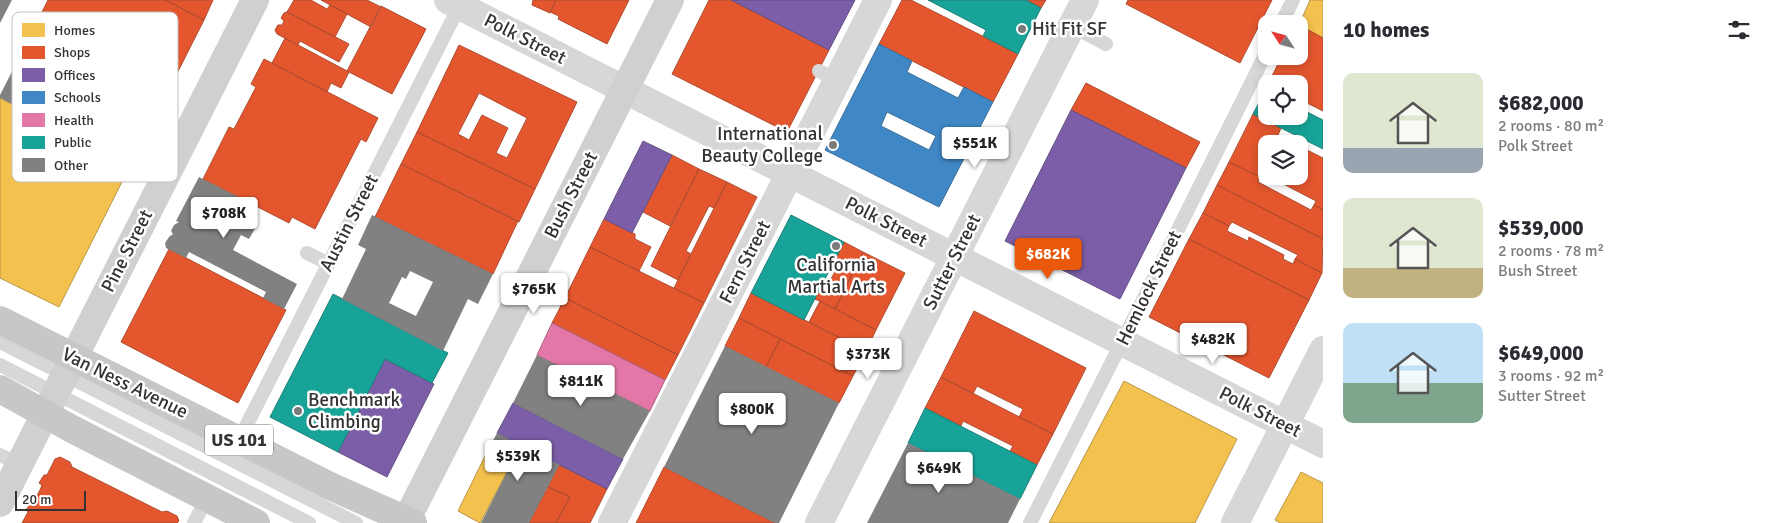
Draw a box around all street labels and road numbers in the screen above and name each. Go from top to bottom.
street label: Polk Street [480,8,570,70]
street label: Bush Street [539,147,603,242]
street label: Austin Street [314,170,384,276]
street label: Polk Street [841,191,931,253]
street label: Pine Street [96,205,158,296]
street label: Sutter Street [918,210,987,314]
street label: Fern Street [714,216,776,308]
street label: Hemlock Street [1111,226,1187,349]
street label: Van Ness Avenue [58,342,192,424]
street label: Polk Street [1215,381,1305,443]
road number: US 101 [205,424,273,456]

